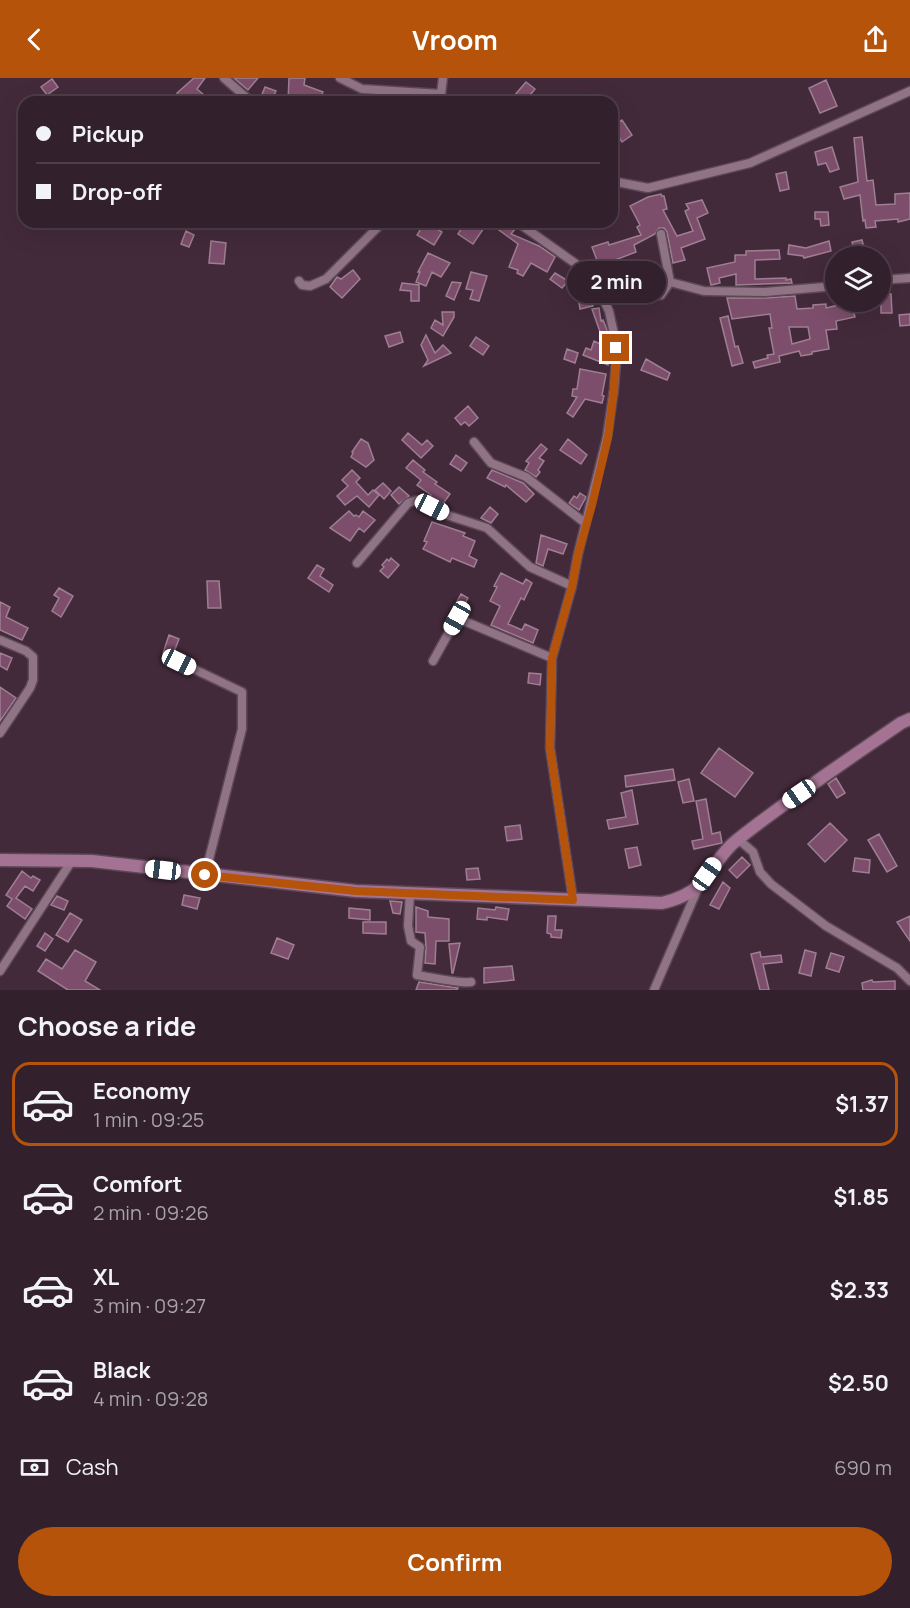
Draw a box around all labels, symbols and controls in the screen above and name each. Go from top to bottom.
text: Vroom [412,21,498,58]
icon: back [18,23,51,56]
icon: share [859,23,892,56]
text: Pickup [72,119,144,149]
text: Drop-off [72,177,162,207]
map controls [825,246,891,312]
button: layers [825,246,891,312]
callout: 2 min [566,261,666,303]
text: 2 min [590,268,643,295]
route end [602,334,629,361]
car [412,491,452,523]
car [440,598,474,638]
car [159,646,199,678]
car [779,776,819,812]
car [689,854,725,894]
car [144,859,182,881]
route start [191,861,218,888]
text: Choose a ride [18,1007,196,1044]
text: Economy [93,1076,191,1106]
icon: car [21,1077,75,1131]
text: $1.37 [835,1089,889,1119]
text: 1 min · 09:25 [93,1106,204,1133]
text: Comfort [93,1169,182,1199]
icon: car [21,1170,75,1224]
text: $1.85 [833,1182,889,1212]
text: 2 min · 09:26 [93,1199,209,1226]
text: XL [93,1262,119,1292]
icon: car [21,1263,75,1317]
text: $2.33 [830,1275,889,1305]
text: 3 min · 09:27 [93,1292,206,1319]
text: Black [93,1355,150,1385]
icon: car [21,1356,75,1410]
text: $2.50 [828,1368,889,1398]
text: 4 min · 09:28 [93,1385,208,1412]
icon: cash [18,1451,51,1484]
text: Cash [66,1452,119,1482]
text: 690 m [834,1454,892,1481]
button: Confirm [18,1527,892,1596]

